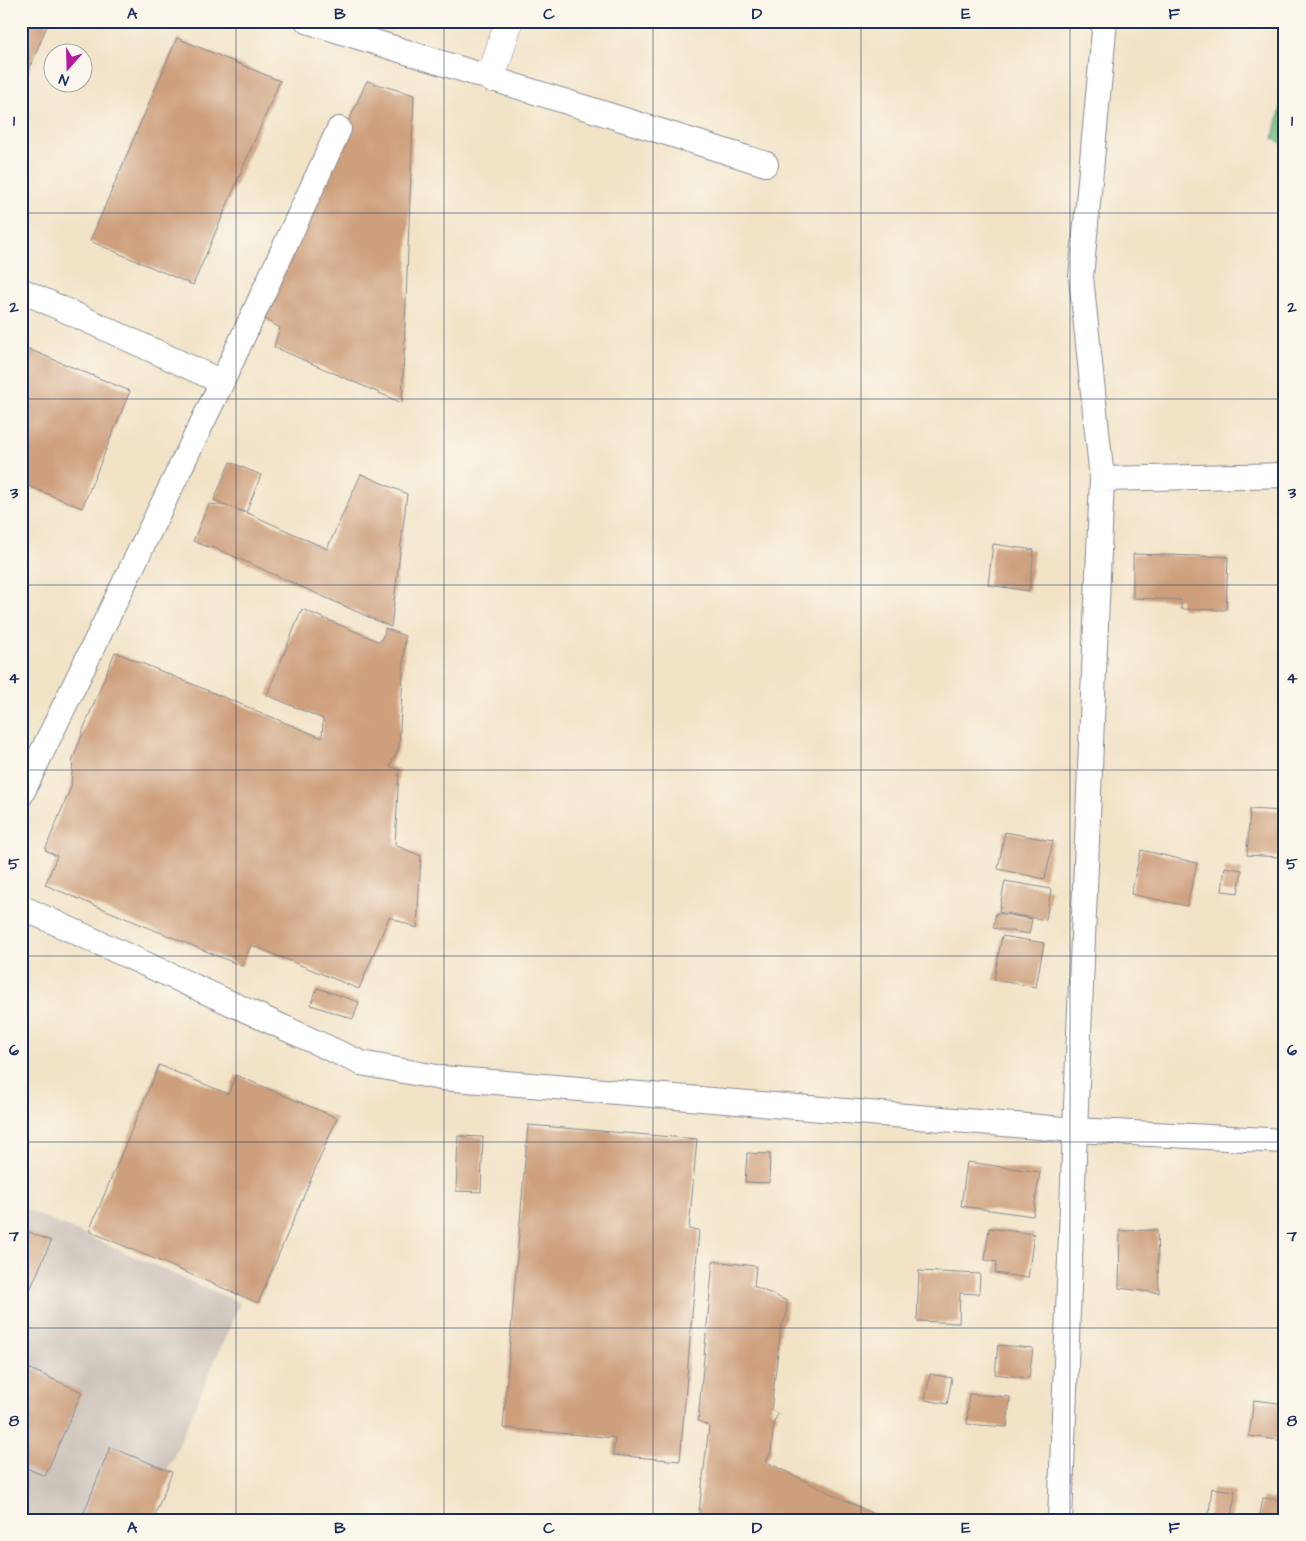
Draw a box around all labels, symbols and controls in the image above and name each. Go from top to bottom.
text: A [127,3,138,25]
text: B [334,3,346,25]
text: C [543,3,555,25]
text: D [752,3,763,25]
text: E [961,3,971,25]
text: F [1168,3,1180,25]
north arrow [42,42,92,92]
text: N [56,68,71,90]
text: 1 [13,110,16,132]
text: 1 [1291,110,1294,132]
text: 2 [8,296,19,318]
text: 2 [1286,296,1297,318]
text: 3 [9,482,19,504]
text: 3 [1287,482,1297,504]
text: 4 [9,667,20,689]
text: 4 [1287,667,1298,689]
text: 5 [8,853,20,875]
text: 5 [1286,853,1298,875]
text: 6 [9,1039,19,1061]
text: 6 [1287,1039,1297,1061]
text: 7 [8,1225,19,1247]
text: 7 [1286,1225,1297,1247]
text: 8 [9,1410,20,1432]
text: 8 [1287,1410,1298,1432]
text: A [127,1517,138,1539]
text: B [334,1517,346,1539]
text: C [543,1517,555,1539]
text: D [752,1517,763,1539]
text: E [961,1517,971,1539]
text: F [1168,1517,1180,1539]

